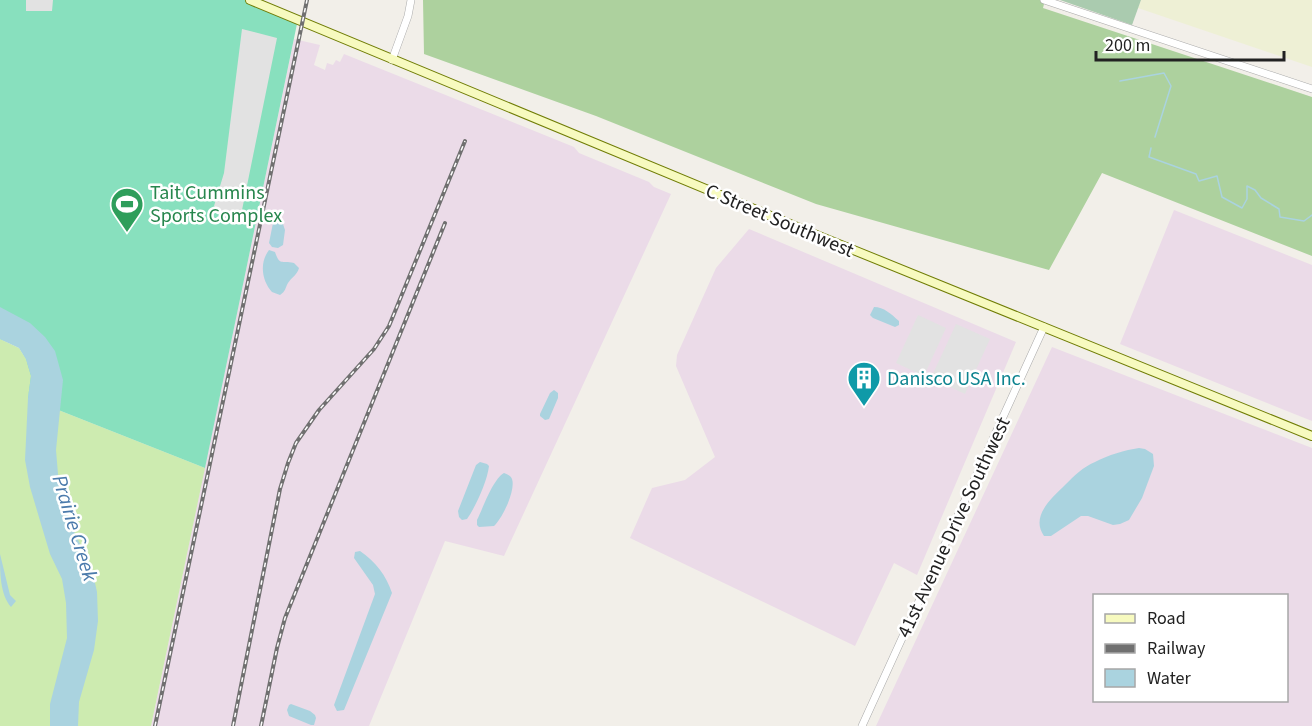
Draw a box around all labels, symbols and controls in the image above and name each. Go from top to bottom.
scale bar [1096,24,1284,62]
text: 200 m [1105,33,1150,58]
street label: C Street Southwest [701,177,858,265]
place label: Tait Cummins Sports Complex [150,179,282,230]
sports icon: Tait Cummins Sports Complex [109,186,145,233]
building icon: Danisco USA Inc. [846,360,882,407]
place label: Danisco USA Inc. [887,365,1026,393]
street label: 41st Avenue Drive Southwest [890,412,1018,642]
water label: Prairie Creek [45,471,106,586]
legend [1093,594,1288,702]
text: Road [1147,606,1186,631]
text: Railway [1147,636,1206,661]
text: Water [1147,666,1191,691]

